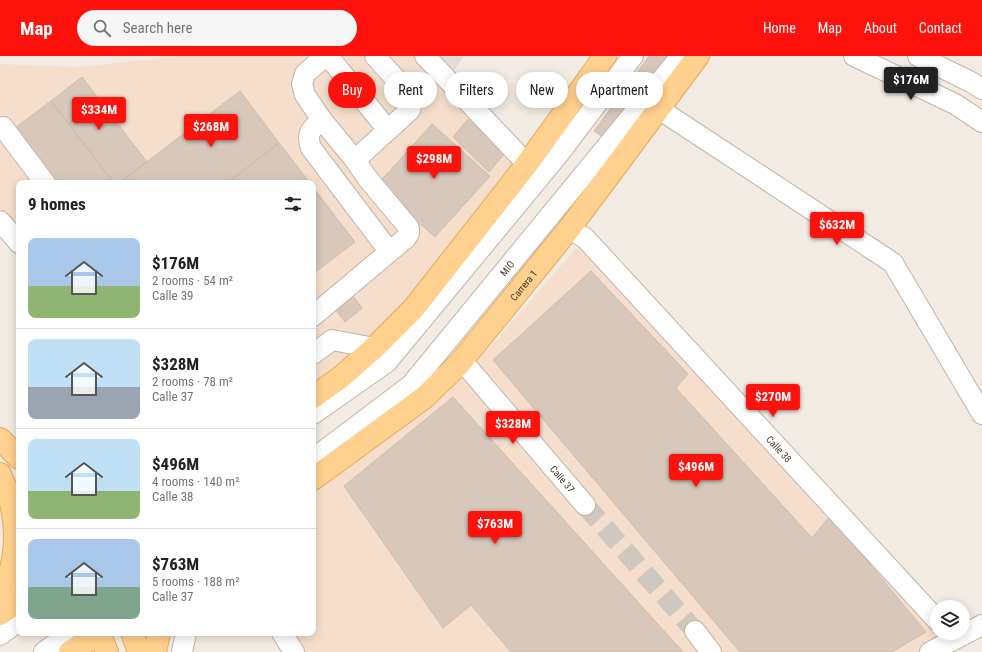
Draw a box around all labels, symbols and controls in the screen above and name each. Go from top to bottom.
search box [77,10,357,46]
text: Map [20,17,53,40]
icon: search [91,17,113,39]
text: Search here [123,19,193,37]
text: Home [763,20,796,36]
text: Map [818,20,842,36]
text: About [864,20,897,36]
text: Contact [919,20,962,36]
pin: $176M [883,67,939,101]
chip: Buy [328,72,376,108]
chip: Rent [384,72,437,108]
chip: Filters [445,72,508,108]
chip: New [516,72,568,108]
chip: Apartment [576,72,663,108]
text: $176M [893,72,929,87]
pin: $334M [71,97,127,131]
text: $334M [81,102,117,117]
pin: $268M [183,114,239,148]
text: $268M [193,119,229,134]
pin: $298M [406,146,462,180]
text: $298M [416,151,452,166]
icon: filters [282,193,304,215]
text: 9 homes [28,194,86,214]
pin: $632M [809,212,865,246]
text: $632M [819,217,855,232]
text: $176M [152,253,199,273]
icon: home [60,254,108,302]
street label: MIO [498,259,517,278]
street label: Carrera 1 [508,268,539,303]
text: 2 rooms · 54 m² [152,273,233,288]
text: Calle 39 [152,288,193,303]
text: $328M [152,354,199,374]
icon: home [60,355,108,403]
text: 2 rooms · 78 m² [152,374,233,389]
pin: $270M [745,384,801,418]
text: Calle 37 [152,389,193,404]
text: $270M [755,389,791,404]
pin: $328M [485,411,541,445]
text: $328M [495,416,531,431]
street label: Calle 38 [764,434,794,465]
text: $496M [152,454,199,474]
pin: $496M [668,454,724,488]
icon: home [60,455,108,503]
text: $496M [678,459,714,474]
street label: Calle 37 [548,463,577,495]
text: 4 rooms · 140 m² [152,474,239,489]
text: Calle 38 [152,489,193,504]
pin: $763M [467,511,523,545]
text: $763M [477,516,513,531]
text: $763M [152,554,199,574]
icon: home [60,555,108,603]
text: 5 rooms · 188 m² [152,574,239,589]
text: Calle 37 [152,589,193,604]
map controls [930,600,970,640]
button: layers [930,600,970,640]

